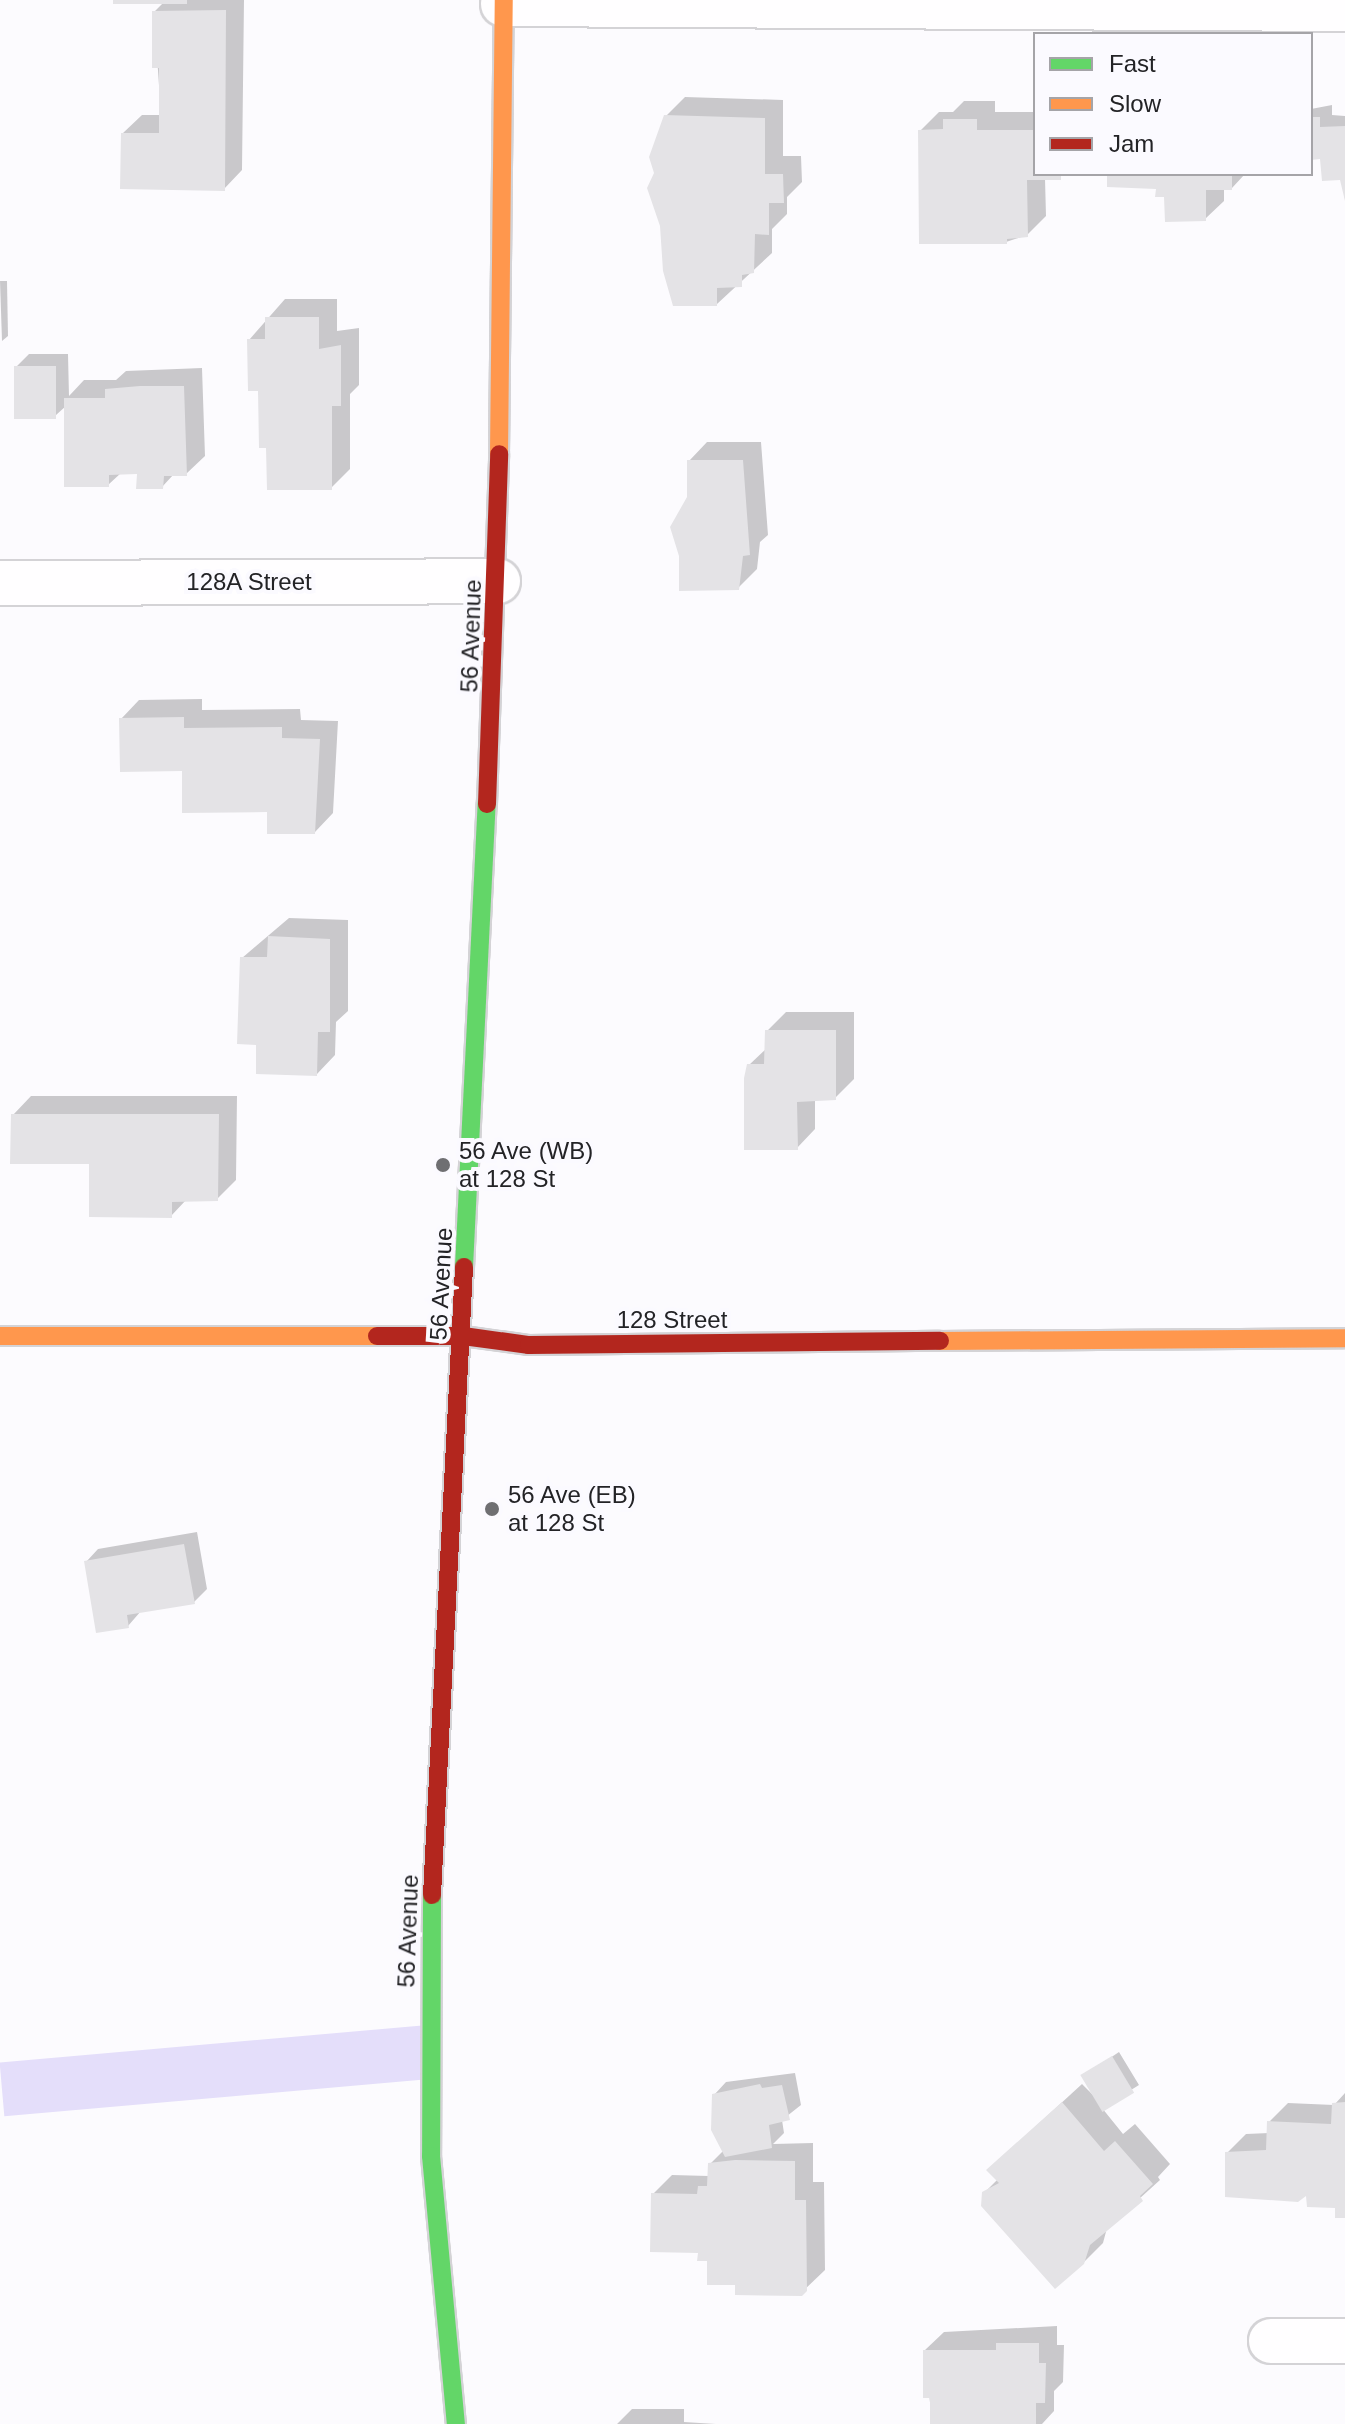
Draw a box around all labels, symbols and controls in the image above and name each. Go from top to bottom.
legend [1033,32,1313,176]
text: Fast [1109,50,1156,77]
text: Slow [1109,90,1161,117]
text: Jam [1109,130,1154,157]
street label: 128A Street [186,568,312,596]
street label: 56 Avenue [455,578,487,694]
place label: 56 Ave (WB) at 128 St [459,1137,595,1193]
marker: 56 Ave (WB) at 128 St [434,1156,452,1174]
street label: 56 Avenue [424,1226,458,1342]
street label: 128 Street [617,1306,727,1334]
place label: 56 Ave (EB) at 128 St [508,1481,637,1537]
marker: 56 Ave (EB) at 128 St [483,1500,501,1518]
street label: 56 Avenue [392,1873,424,1989]

